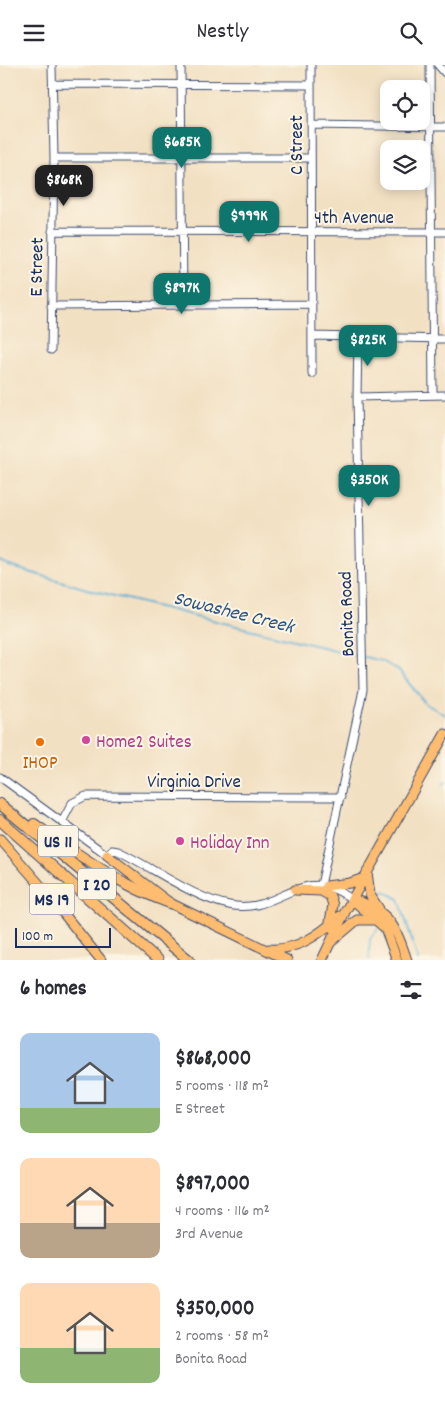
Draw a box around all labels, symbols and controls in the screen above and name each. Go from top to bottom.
text: Nestly [196,17,249,48]
icon: menu [20,19,48,47]
icon: search [397,19,425,47]
map controls [380,80,430,190]
button: locate [380,80,430,130]
street label: C Street [285,115,312,175]
pin: $685K [147,127,217,169]
text: $685K [163,131,201,154]
button: layers [380,140,430,190]
pin: $868K [29,165,99,207]
text: $868K [46,169,82,192]
pin: $999K [214,201,284,243]
text: $999K [230,205,268,228]
street label: 4th Avenue [314,206,394,233]
street label: E Street [24,237,53,297]
pin: $897K [147,273,217,315]
text: $897K [164,277,200,300]
pin: $825K [333,325,403,367]
text: $825K [350,329,386,352]
pin: $350K [334,465,404,507]
text: $350K [350,469,388,492]
street label: Bonita Road [334,571,363,657]
water label: Sowashee Creek [170,585,298,643]
place label: Home2 Suites [96,730,192,757]
marker: Home2 Suites [80,734,92,746]
marker: IHOP [34,736,46,748]
place label: IHOP [22,751,58,778]
street label: Virginia Drive [147,770,241,797]
road number: US 11 [38,825,78,856]
place label: Holiday Inn [190,831,270,858]
marker: Holiday Inn [174,835,186,847]
road number: I 20 [78,869,116,899]
road number: MS 19 [30,884,74,915]
scale bar [15,925,111,948]
text: 100 m [22,927,53,947]
text: 6 homes [20,975,87,1005]
icon: filters [397,976,425,1004]
text: $868,000 [175,1045,251,1075]
icon: home [60,1053,120,1113]
text: 5 rooms · 118 m² [175,1075,269,1098]
text: E Street [175,1098,225,1121]
text: $897,000 [175,1170,250,1200]
icon: home [60,1178,120,1238]
text: 4 rooms · 116 m² [175,1200,270,1223]
text: 3rd Avenue [175,1223,243,1246]
text: $350,000 [175,1295,254,1325]
icon: home [60,1303,120,1363]
text: 2 rooms · 58 m² [175,1325,269,1348]
text: Bonita Road [175,1348,247,1371]

